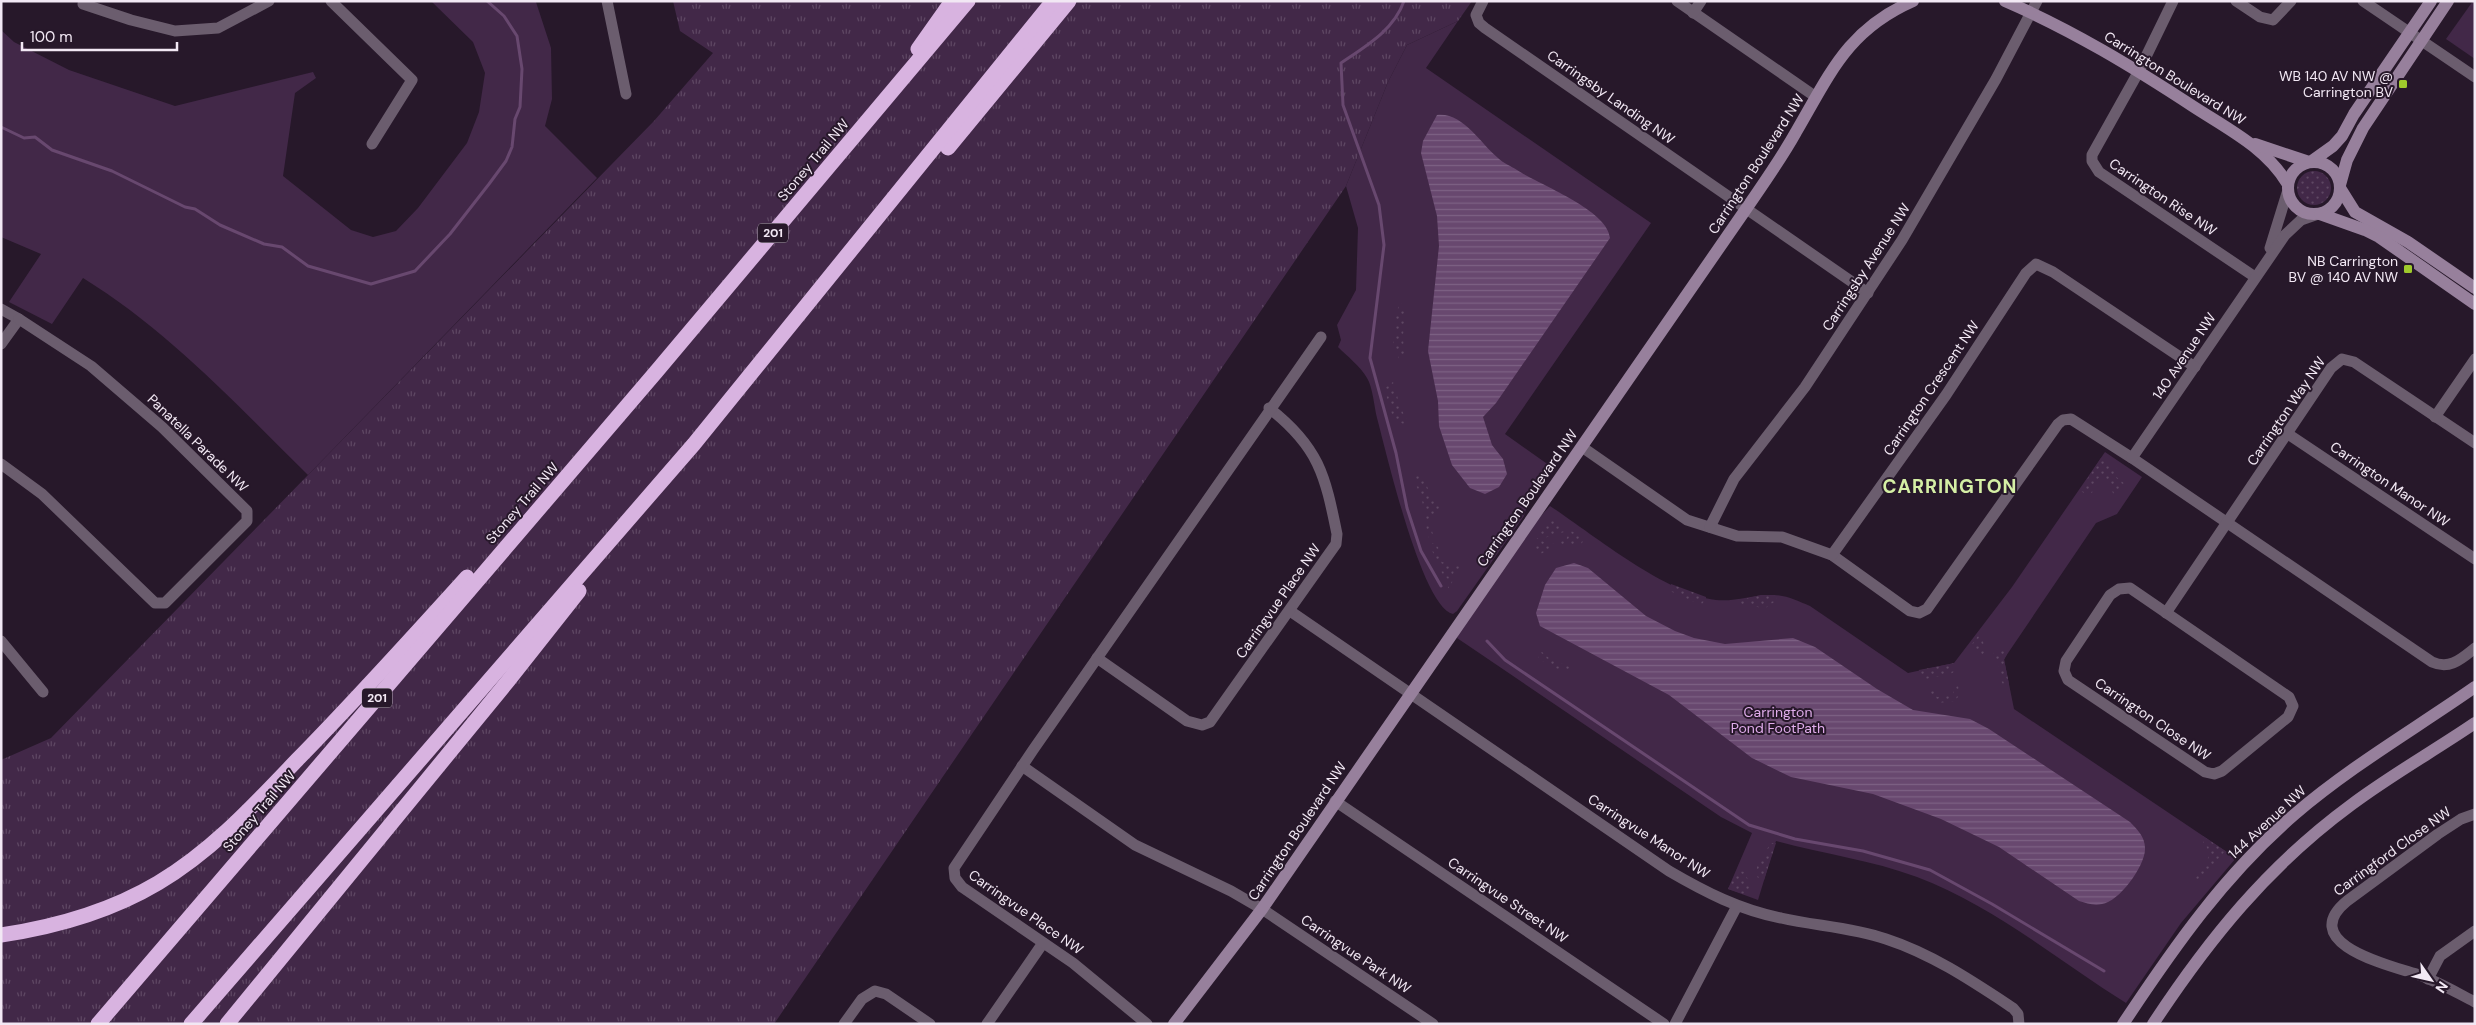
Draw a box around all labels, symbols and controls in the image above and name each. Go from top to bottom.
scale bar [22,20,178,52]
text: 100 m [30,27,73,47]
street label: Carrington Boulevard NW [2101,27,2249,129]
street label: Carringsby Landing NW [1544,46,1679,148]
place label: WB 140 AV NW @ Carrington BV [2279,67,2394,101]
marker: WB 140 AV NW @ Carrington BV [2397,78,2409,90]
street label: Carrington Boulevard NW [1704,90,1808,237]
street label: Stoney Trail NW [773,115,853,205]
street label: Carrington Rise NW [2106,154,2221,240]
street label: Carringsby Avenue NW [1818,199,1914,334]
road number: 201 [758,224,788,242]
place label: NB Carrington BV @ 140 AV NW [2289,252,2398,286]
marker: NB Carrington BV @ 140 AV NW [2402,263,2414,275]
street label: 140 Avenue NW [2148,309,2220,403]
street label: Carrington Crescent NW [1879,317,1983,459]
street label: Carrington Way NW [2243,353,2329,469]
street label: Panatella Parade NW [144,390,253,496]
street label: Carrington Boulevard NW [1473,426,1581,570]
street label: Carrington Manor NW [2327,437,2454,531]
street label: Stoney Trail NW [482,458,563,547]
district label: CARRINGTON [1883,474,2017,499]
street label: Carringvue Place NW [1232,540,1325,662]
street label: Carrington Close NW [2092,674,2215,765]
road number: 201 [362,688,392,708]
park label: Carrington Pond FootPath [1731,703,1825,737]
street label: Carrington Boulevard NW [1244,758,1350,904]
street label: Stoney Trail NW [219,766,300,855]
street label: 144 Avenue NW [2224,781,2310,863]
street label: Carringvue Manor NW [1584,790,1714,883]
street label: Carringford Close NW [2330,802,2455,900]
street label: Carringvue Street NW [1445,853,1572,947]
street label: Carringvue Place NW [965,866,1087,959]
street label: Carringvue Park NW [1298,910,1415,998]
north arrow [2406,955,2456,1005]
text: N [2431,978,2452,997]

